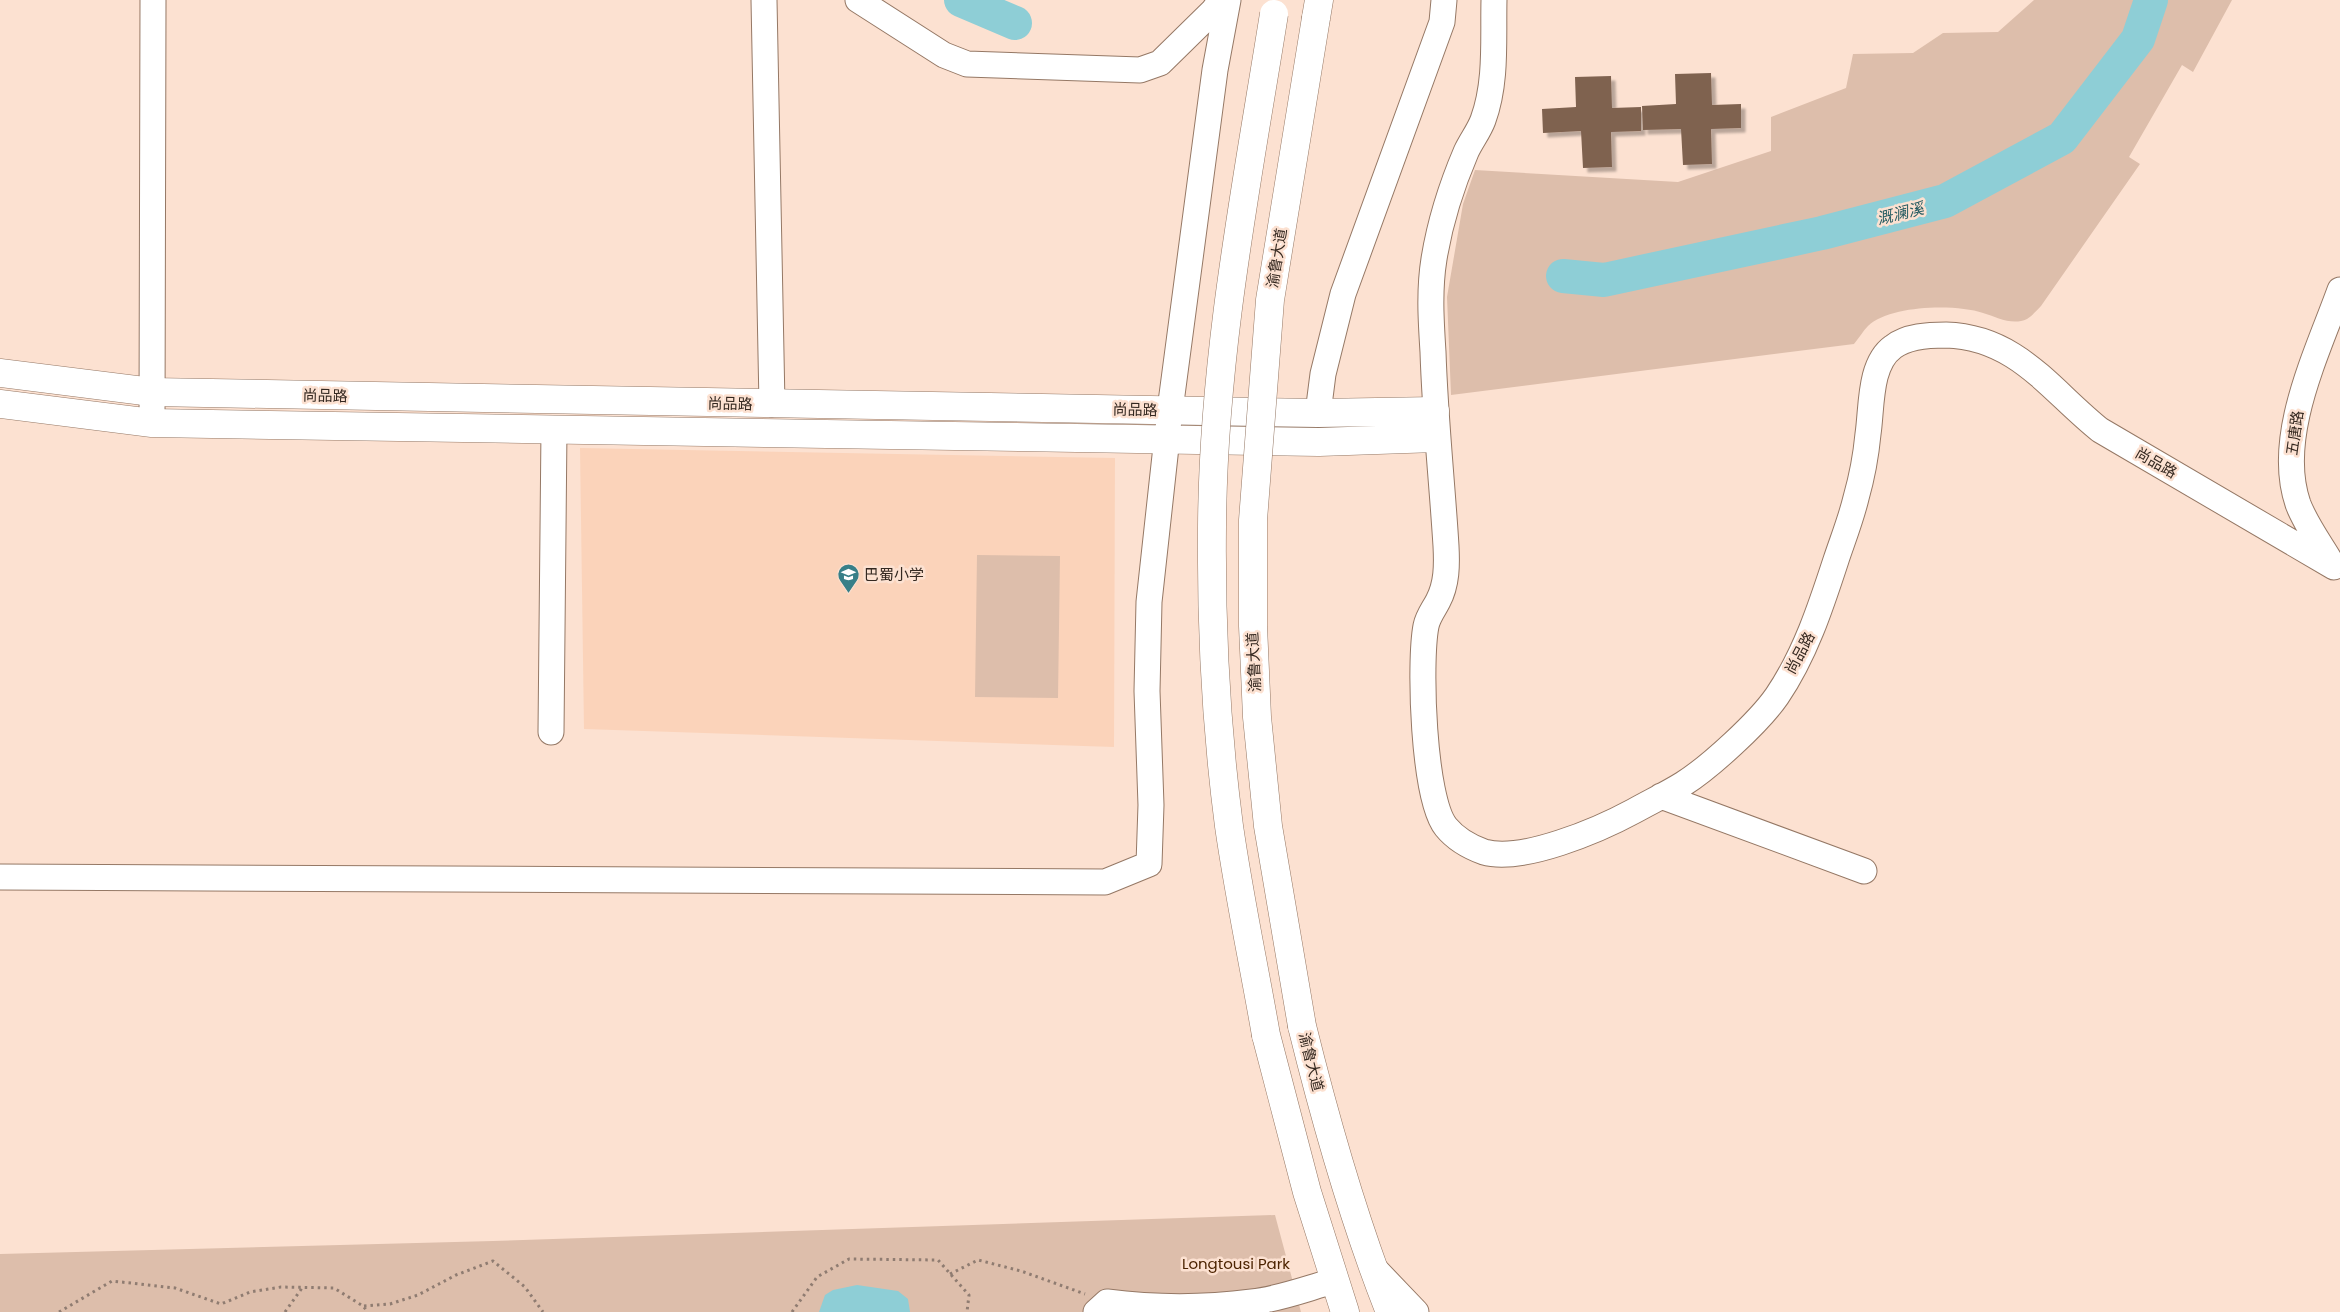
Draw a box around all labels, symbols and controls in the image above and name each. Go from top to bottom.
water label: 溉澜溪 [1874,196,1928,230]
street label: 渝鲁大道 [1261,227,1292,289]
street label: 尚品路 [302,385,348,406]
street label: 尚品路 [707,393,753,414]
street label: 尚品路 [1112,399,1158,420]
street label: 五唐路 [2281,409,2308,457]
street label: 尚品路 [2132,442,2181,483]
school or university icon: 巴蜀小学 [836,563,860,594]
place label: 巴蜀小学 [864,564,924,585]
street label: 尚品路 [1780,628,1819,678]
street label: 渝鲁大道 [1241,632,1266,693]
street label: 渝鲁大道 [1294,1030,1329,1094]
park label: Longtousi Park [1182,1253,1290,1274]

